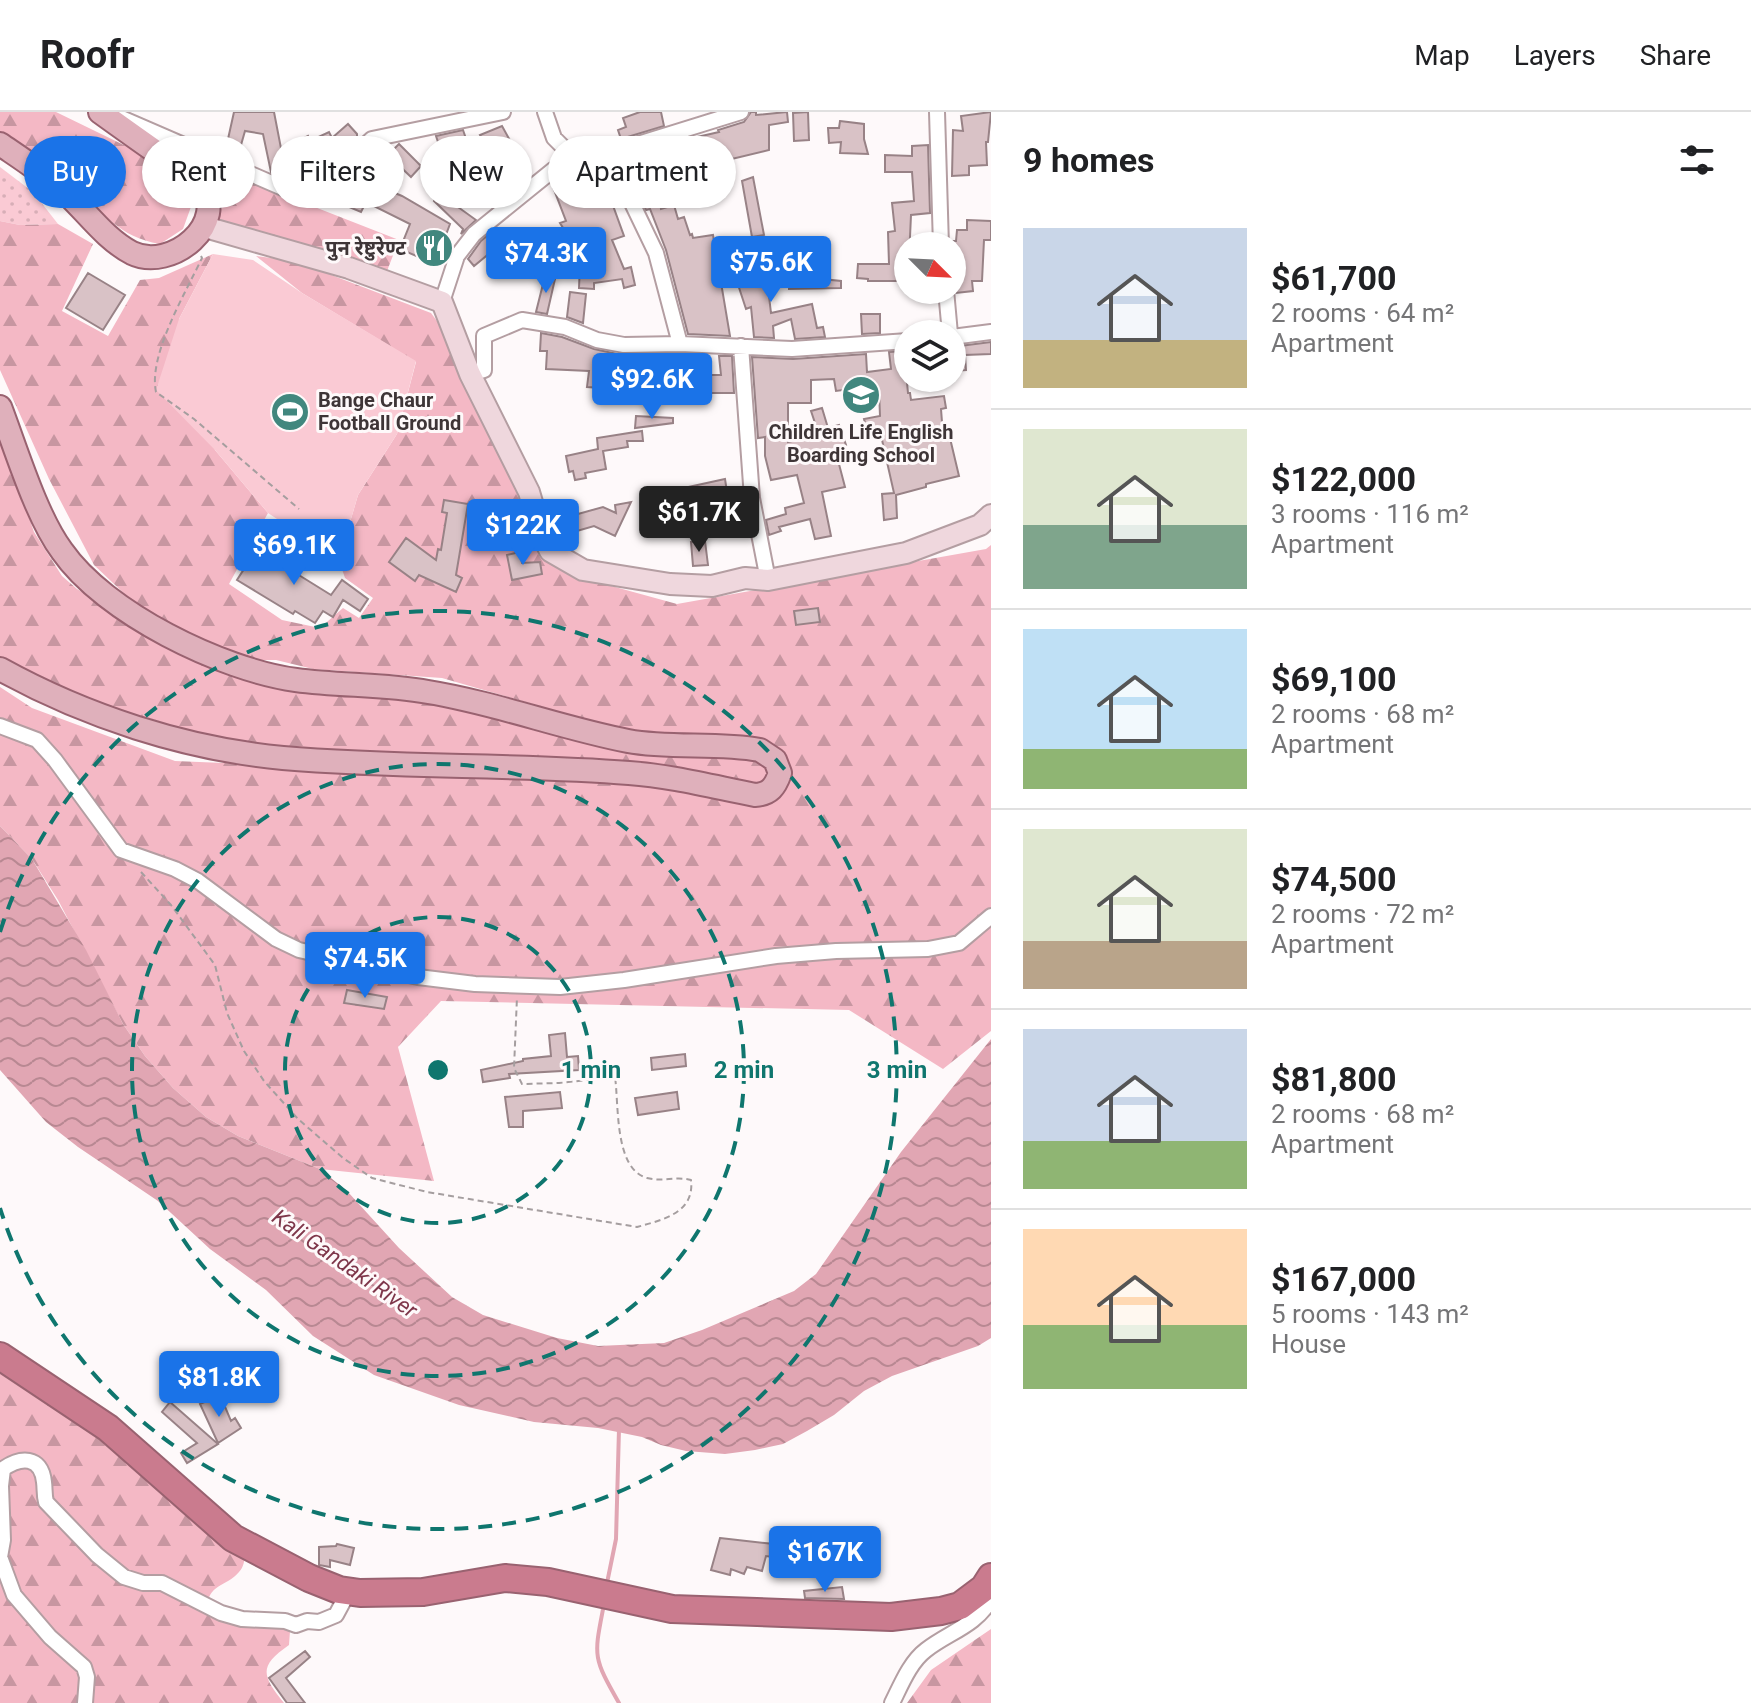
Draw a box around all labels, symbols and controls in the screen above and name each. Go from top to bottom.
text: Roofr [40,33,135,77]
text: Map [1414,39,1470,72]
text: Layers [1514,39,1596,72]
text: Share [1640,39,1711,72]
chip: Buy [24,136,126,208]
chip: Rent [142,136,255,208]
chip: Filters [271,136,404,208]
chip: New [420,136,532,208]
chip: Apartment [548,136,736,208]
icon: filters [1675,138,1719,182]
text: 9 homes [1023,140,1154,180]
restaurant icon: पुन रेष्टुरेण्ट [413,227,455,269]
pin: $74.3K [481,227,611,295]
north arrow [894,232,966,304]
map controls [894,232,966,392]
place label: पुन रेष्टुरेण्ट [325,236,407,261]
pin: $75.6K [706,236,836,304]
text: $74.3K [504,238,588,268]
text: $75.6K [729,247,813,277]
text: $61,700 [1271,258,1396,298]
icon: home [1087,260,1183,356]
text: 2 rooms · 64 m² [1271,298,1454,328]
button: layers [894,320,966,392]
text: Apartment [1271,328,1394,358]
pin: $92.6K [587,353,717,421]
text: $92.6K [610,364,694,394]
school or university icon: Children Life English Boarding School [840,374,882,416]
place label: Bange Chaur Football Ground [318,388,461,435]
sports icon: Bange Chaur Football Ground [269,391,311,433]
place label: Children Life English Boarding School [768,420,954,467]
text: $122,000 [1271,459,1416,499]
icon: home [1087,461,1183,557]
pin: $61.7K [634,486,764,554]
text: $61.7K [657,497,741,527]
pin: $122K [467,499,579,567]
text: 3 rooms · 116 m² [1271,499,1469,529]
text: $122K [485,510,561,540]
pin: $69.1K [229,519,359,587]
text: Apartment [1271,529,1394,559]
text: $69.1K [252,530,336,560]
text: $69,100 [1271,659,1396,699]
icon: home [1087,661,1183,757]
text: 2 rooms · 68 m² [1271,699,1454,729]
text: Apartment [1271,729,1394,759]
text: $74,500 [1271,859,1396,899]
icon: home [1087,861,1183,957]
text: 2 rooms · 72 m² [1271,899,1454,929]
text: Apartment [1271,929,1394,959]
pin: $74.5K [300,932,430,1000]
text: $74.5K [323,943,407,973]
centre of rings [424,1056,452,1084]
text: 1 min [561,1056,621,1084]
text: 2 min [714,1056,774,1084]
text: 3 min [867,1056,927,1084]
text: $81,800 [1271,1059,1396,1099]
icon: home [1087,1061,1183,1157]
text: 2 rooms · 68 m² [1271,1099,1454,1129]
text: Apartment [1271,1129,1394,1159]
water label: Kali Gandaki River [268,1204,422,1323]
text: $167,000 [1271,1259,1416,1299]
icon: home [1087,1261,1183,1357]
text: 5 rooms · 143 m² [1271,1299,1469,1329]
text: House [1271,1329,1346,1359]
pin: $81.8K [154,1351,284,1419]
text: $81.8K [177,1362,261,1392]
pin: $167K [769,1526,881,1594]
text: $167K [787,1537,863,1567]

